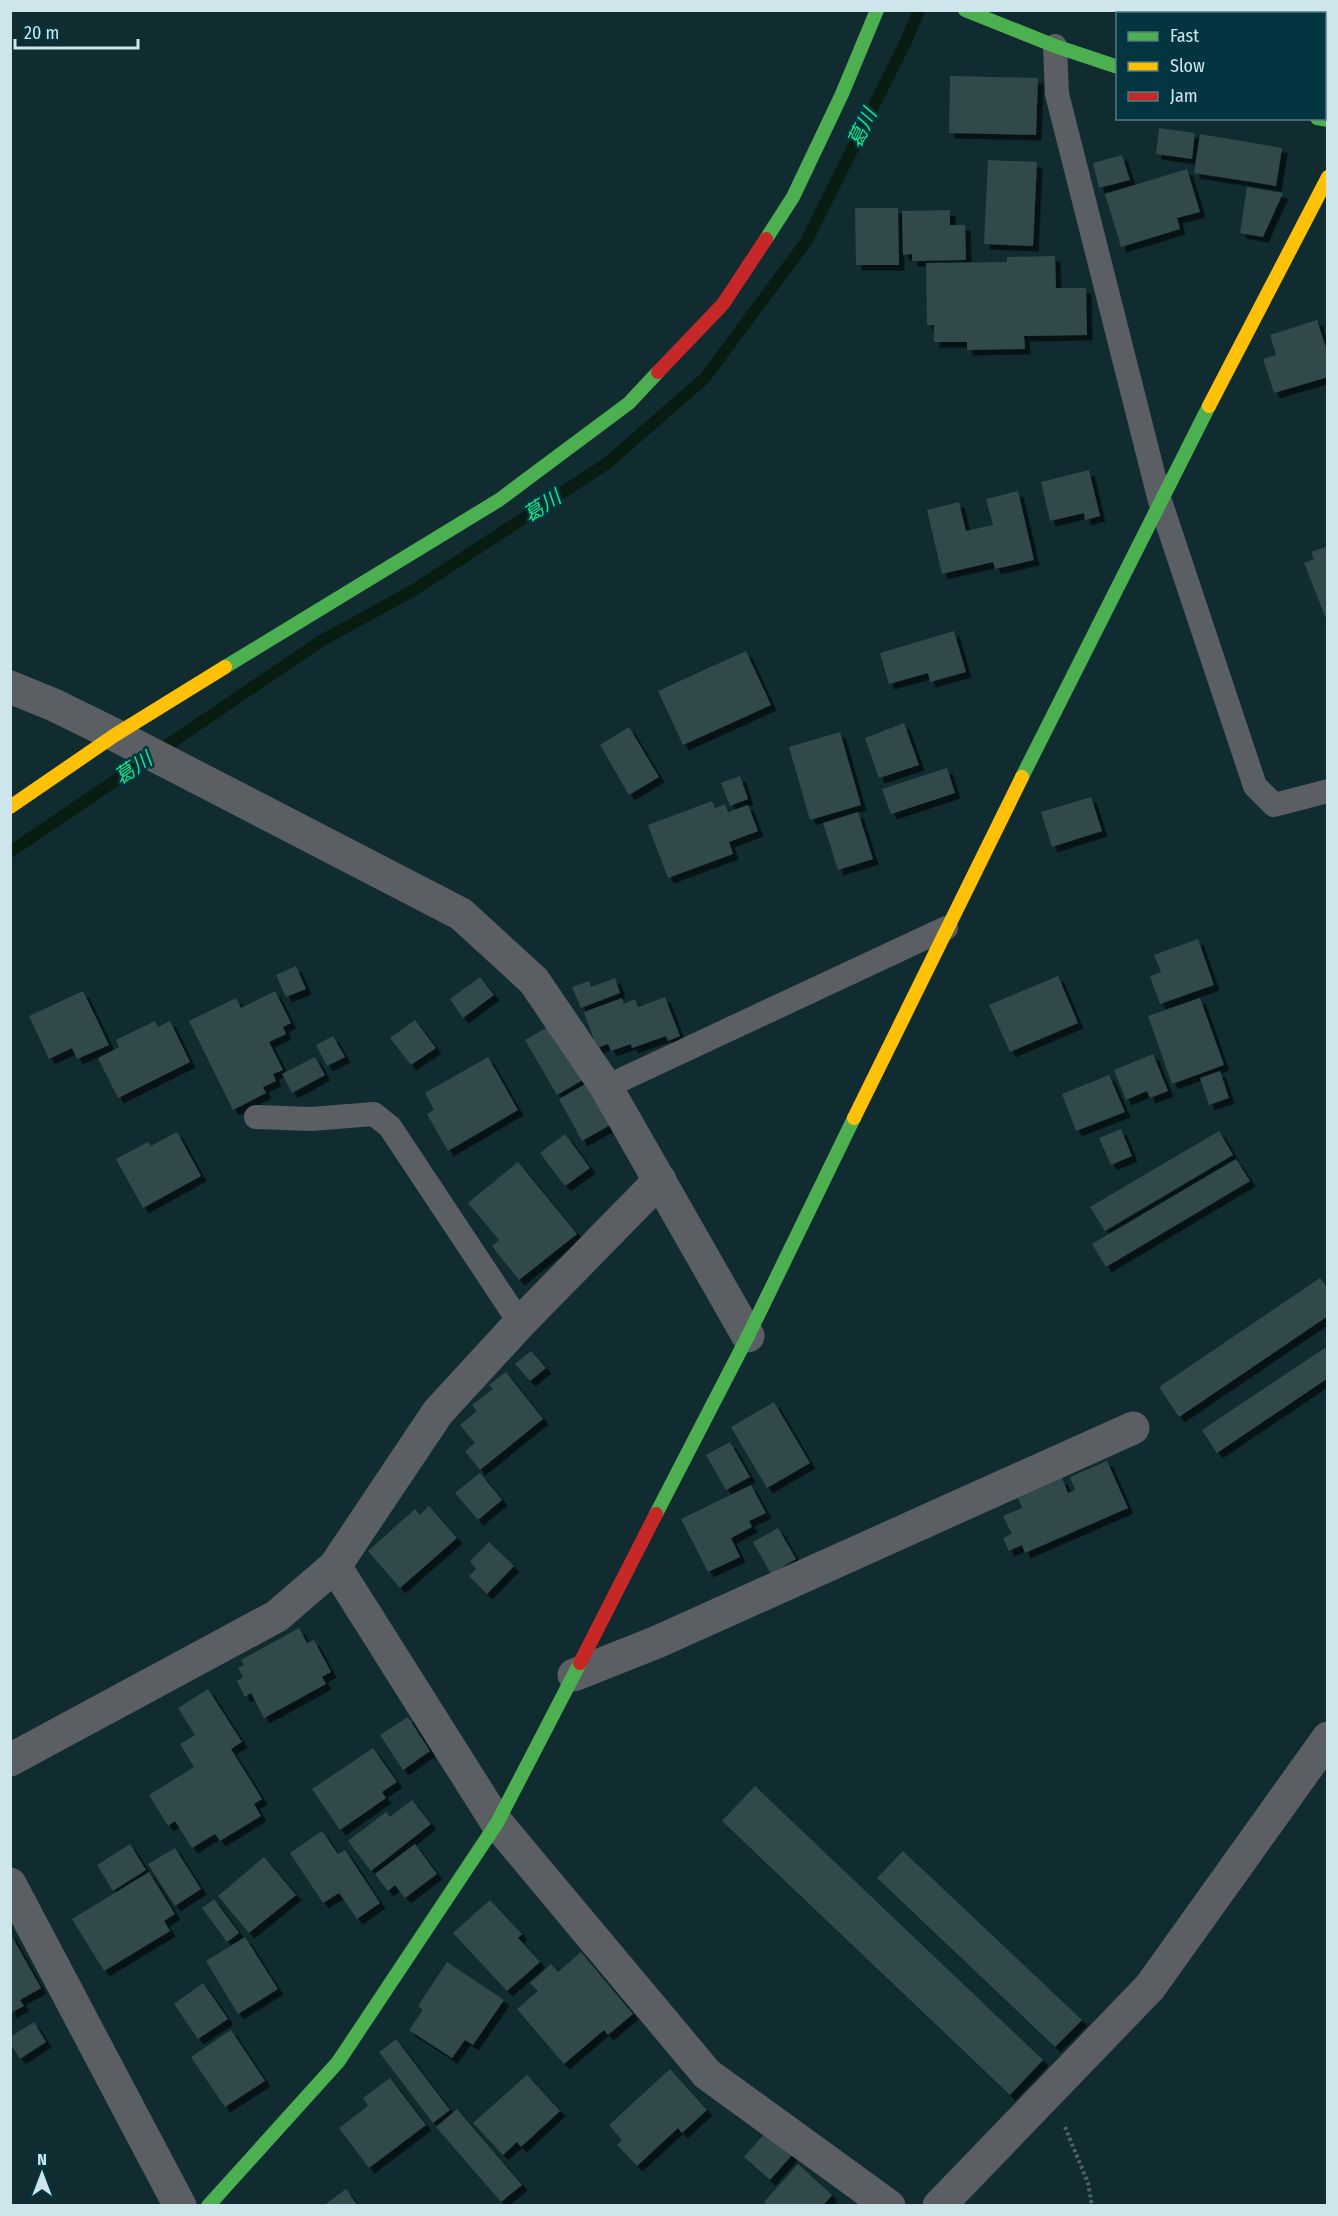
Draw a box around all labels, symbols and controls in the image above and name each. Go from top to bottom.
scale bar [15,12,138,50]
legend [1116,12,1326,120]
text: 20 m [24,22,59,44]
text: Fast [1170,25,1199,47]
text: Slow [1170,55,1205,77]
text: Jam [1170,85,1198,107]
water label: 葛川 [842,103,882,151]
water label: 葛川 [519,484,567,527]
water label: 葛川 [110,746,158,789]
north arrow [12,2144,72,2204]
text: N [37,2150,47,2169]

